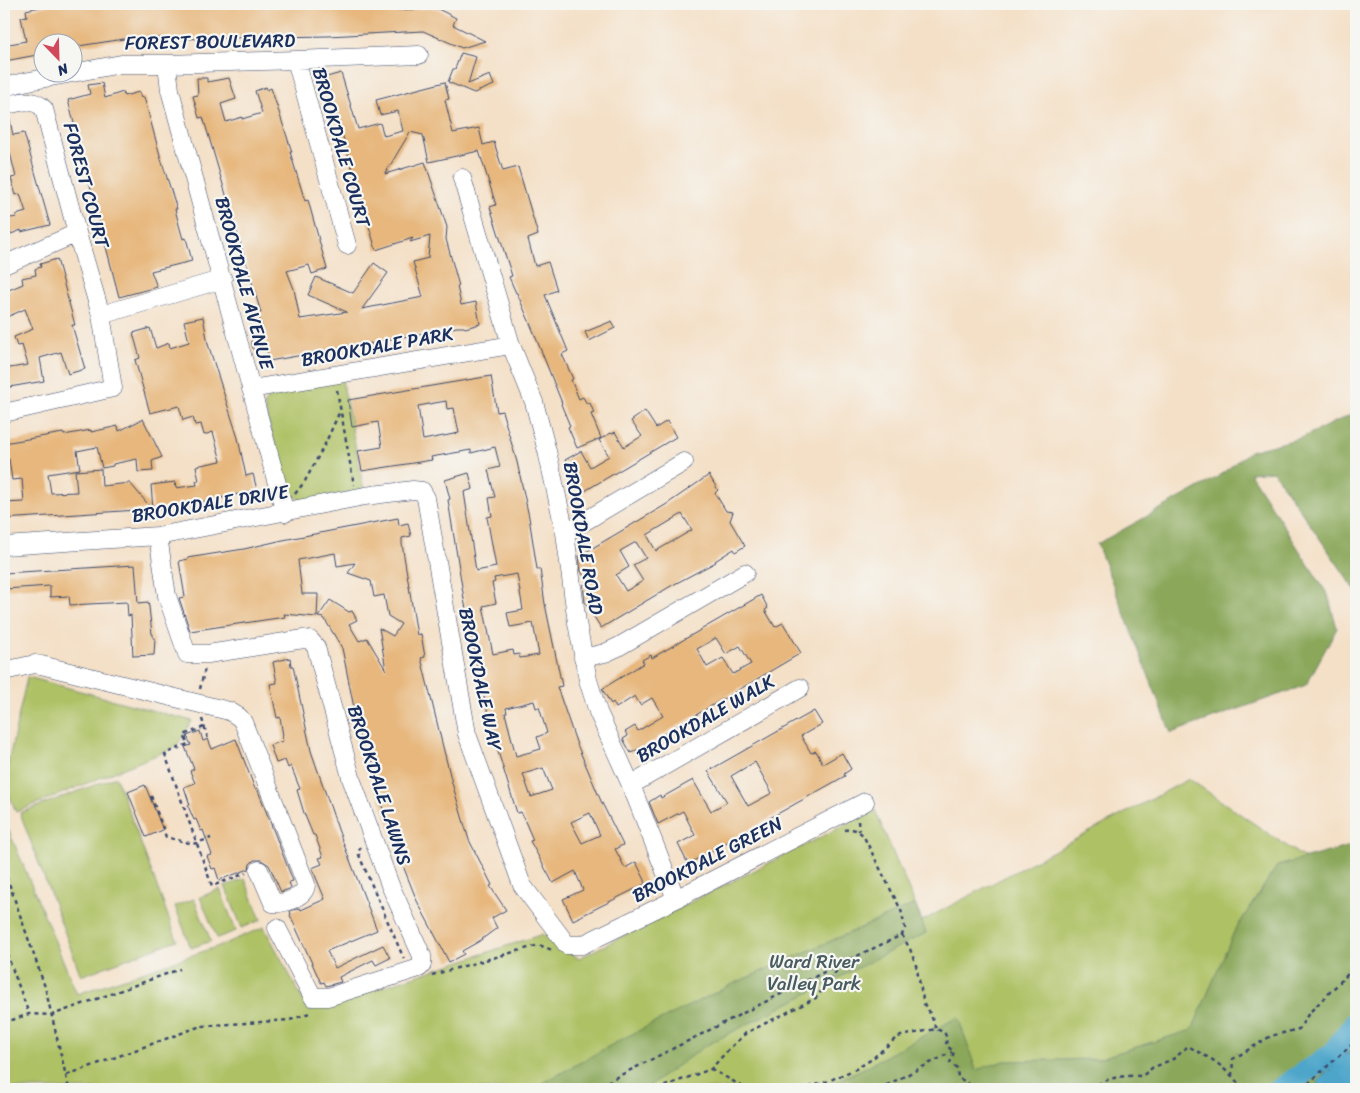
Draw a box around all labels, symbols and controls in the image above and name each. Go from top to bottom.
street label: FOREST BOULEVARD [124,24,296,59]
north arrow [32,32,82,82]
text: N [53,56,73,83]
street label: BROOKDALE COURT [303,63,380,232]
street label: FOREST COURT [54,119,120,253]
street label: BROOKDALE AVENUE [206,193,284,375]
street label: BROOKDALE PARK [298,317,457,376]
street label: BROOKDALE ROAD [554,459,613,618]
street label: BROOKDALE DRIVE [129,475,292,532]
street label: BROOKDALE WAY [449,604,512,755]
street label: BROOKDALE WALK [630,665,782,772]
street label: BROOKDALE LAWNS [338,701,421,870]
street label: BROOKDALE GREEN [626,807,789,912]
park label: Ward River Valley Park [767,945,861,1000]

